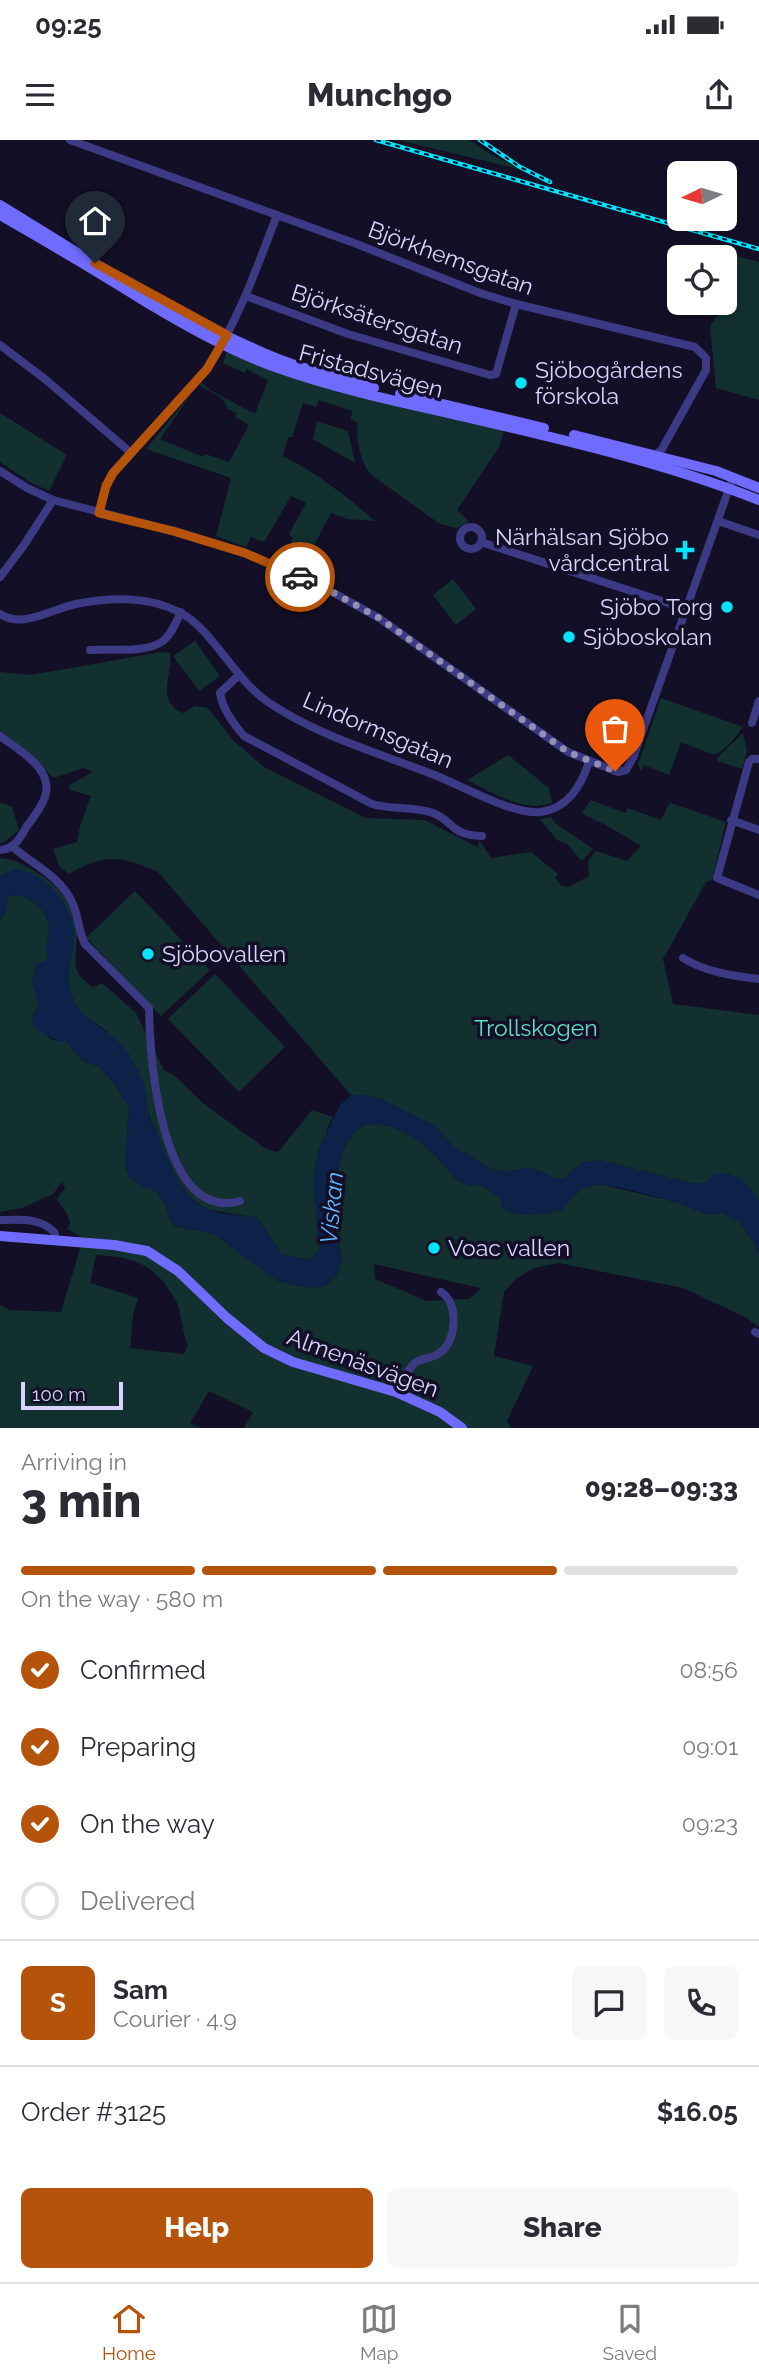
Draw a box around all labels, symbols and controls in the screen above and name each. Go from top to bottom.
text: 09:25 [35,10,102,40]
icon: menu [21,76,59,114]
text: Munchgo [307,76,452,113]
icon: share [700,76,738,114]
north arrow [667,161,737,231]
map controls [667,161,737,315]
pin [65,191,125,263]
icon: home [76,202,114,240]
street label: Björkhemsgatan [365,215,537,300]
button: locate [667,245,737,315]
street label: Björksätersgatan [288,278,466,359]
street label: Fristadsvägen [296,338,446,403]
place label: Sjöbogårdens förskola [535,356,683,409]
marker: Sjöbogårdens förskola [513,375,529,391]
place label: Närhälsan Sjöbo vårdcentral [495,523,670,576]
marker: Närhälsan Sjöbo vårdcentral [675,540,695,560]
courier [265,542,335,612]
icon: car [281,558,319,596]
place label: Sjöbo Torg [600,593,713,620]
marker: Sjöbo Torg [719,599,735,615]
place label: Sjöboskolan [583,623,712,650]
marker: Sjöboskolan [561,629,577,645]
street label: Lindormsgatan [299,686,457,773]
pin [585,699,645,771]
icon: bag [596,710,634,748]
place label: Sjöbovallen [162,940,286,967]
marker: Sjöbovallen [140,946,156,962]
park label: Trollskogen [474,1014,598,1041]
water label: Viskan [314,1171,349,1245]
place label: Voac vallen [448,1234,570,1261]
marker: Voac vallen [426,1240,442,1256]
street label: Almenäsvägen [284,1323,442,1402]
scale bar [21,1379,122,1411]
text: 100 m [32,1383,86,1405]
text: Arriving in [21,1448,127,1475]
text: 09:28–09:33 [585,1473,738,1503]
text: 3 min [21,1474,141,1528]
text: On the way · 580 m [21,1585,223,1612]
icon: check [21,1651,59,1689]
text: Confirmed [80,1655,206,1685]
text: 08:56 [680,1656,738,1683]
icon: check [21,1728,59,1766]
text: Preparing [80,1732,196,1762]
text: 09:01 [682,1733,738,1760]
icon: check [21,1805,59,1843]
text: On the way [80,1809,215,1839]
text: 09:23 [682,1810,738,1837]
text: Delivered [80,1886,195,1916]
button: chat [572,1966,646,2040]
button: phone [664,1966,738,2040]
text: Sam [113,1975,168,2005]
text: S [50,1988,66,2018]
text: Courier · 4.9 [113,2005,237,2032]
text: Order #3125 [21,2097,166,2127]
text: $16.05 [657,2097,738,2127]
button: Help [21,2188,373,2268]
button: Share [387,2188,738,2268]
tab: Home [102,2300,156,2364]
tab: Map [360,2300,399,2364]
tab: Saved [603,2300,657,2364]

